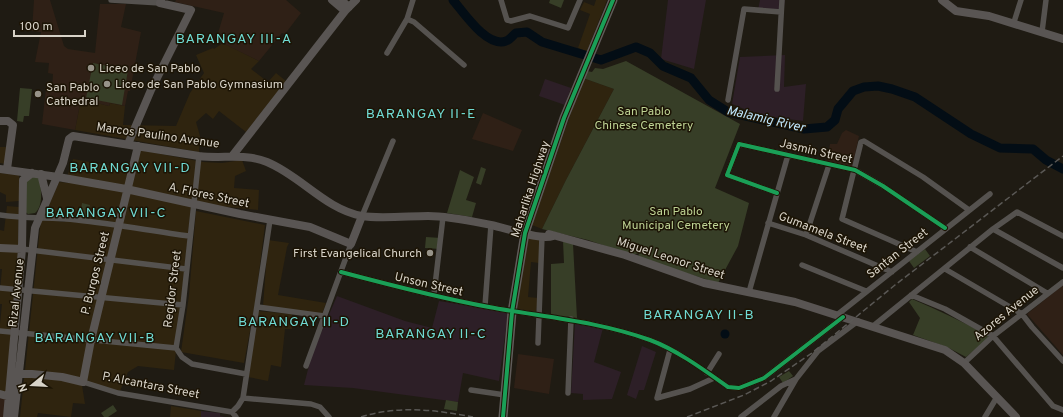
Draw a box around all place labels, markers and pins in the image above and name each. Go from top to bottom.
place label: Liceo de San Pablo [99,61,201,77]
marker: Liceo de San Pablo [86,63,96,73]
place label: Liceo de San Pablo Gymnasium [115,77,283,93]
marker: Liceo de San Pablo Gymnasium [102,79,112,89]
place label: San Pablo Cathedral [46,80,100,110]
marker: San Pablo Cathedral [33,89,43,99]
place label: First Evangelical Church [293,246,422,262]
marker: First Evangelical Church [425,248,435,258]

